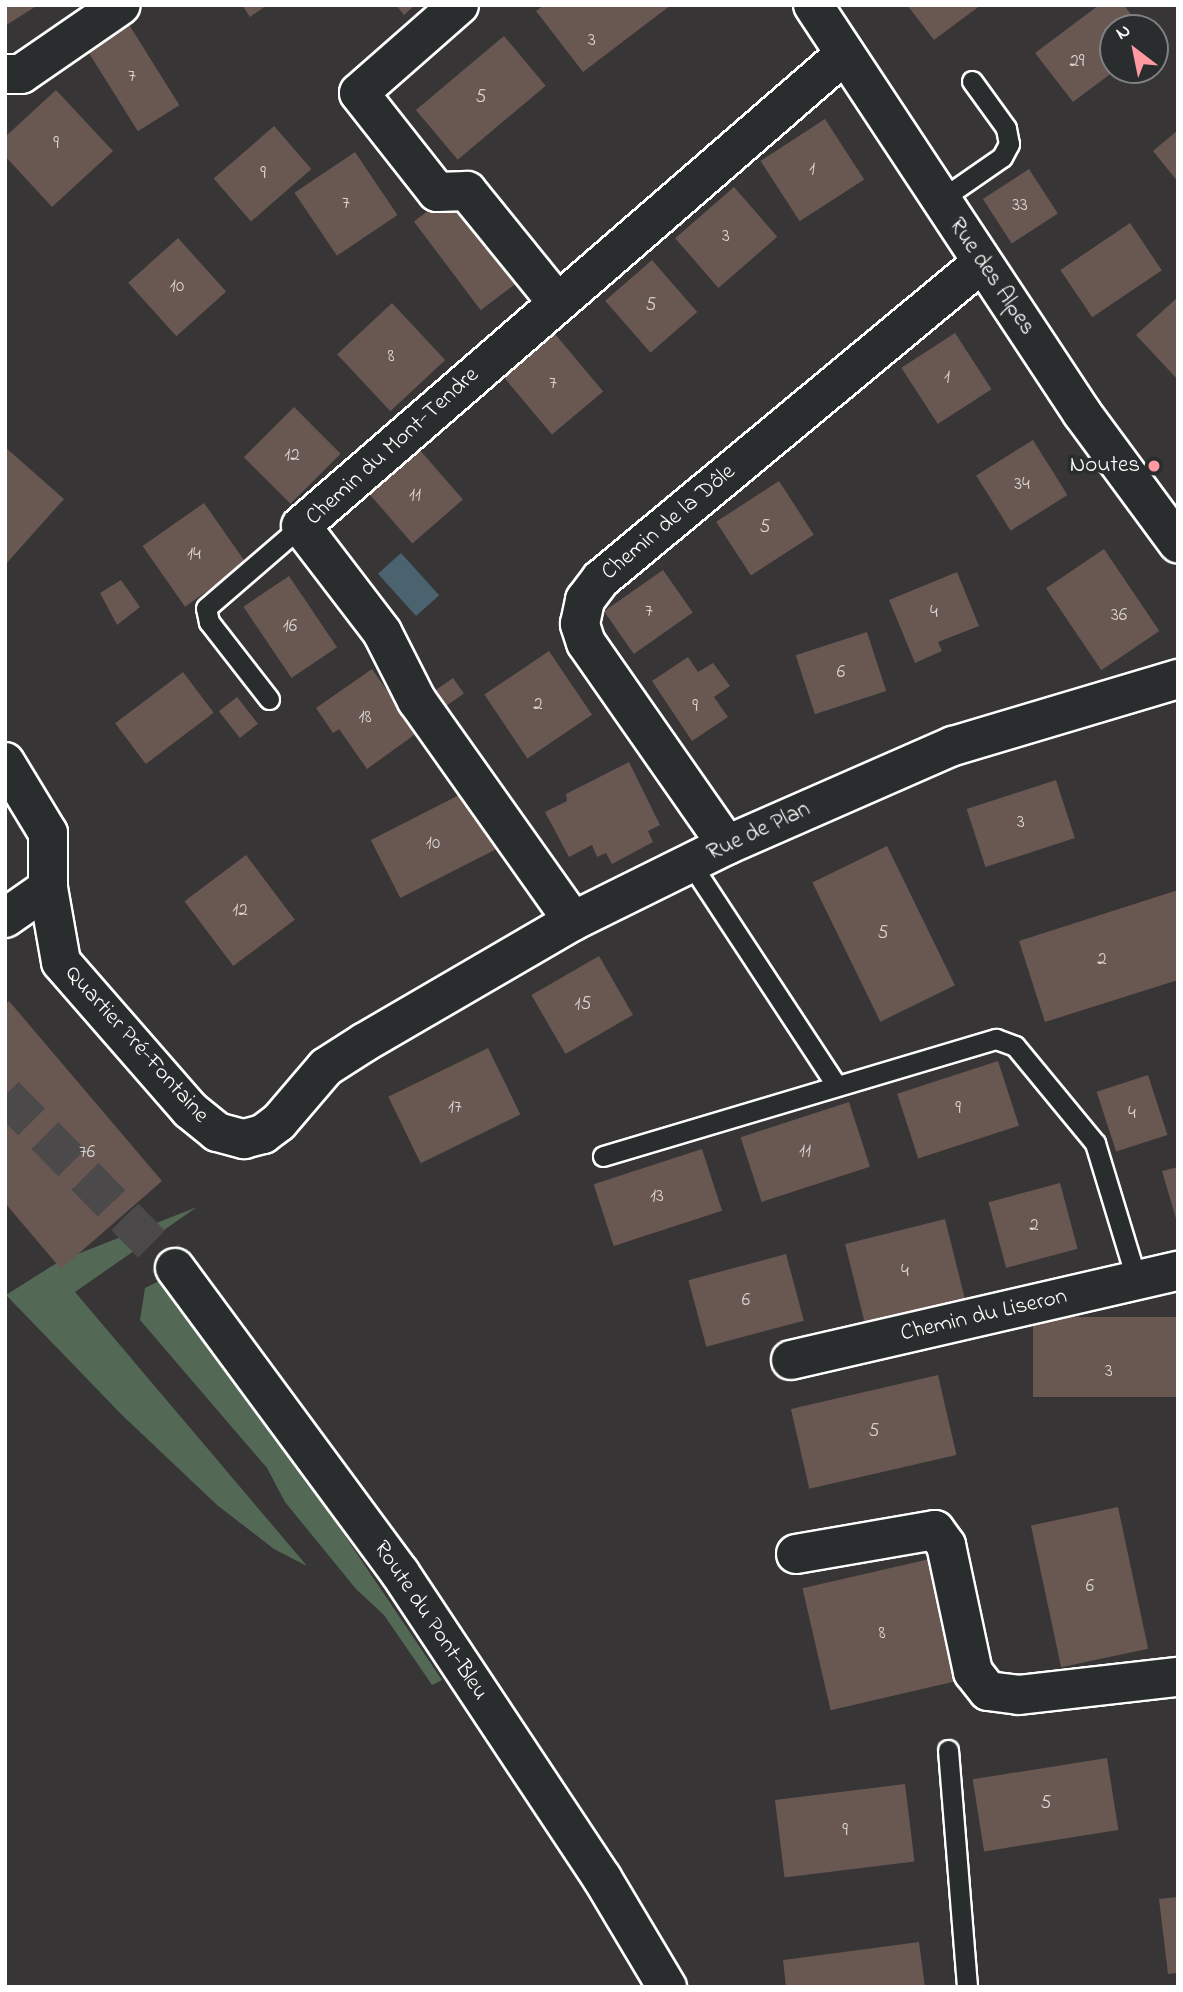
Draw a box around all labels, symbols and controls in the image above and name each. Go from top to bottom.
north arrow [1099,14,1169,84]
text: N [1111,18,1136,47]
house number: 3 [588,30,596,52]
house number: 29 [1069,51,1085,73]
house number: 7 [128,66,136,88]
house number: 5 [476,87,486,109]
house number: 9 [53,133,59,155]
house number: 1 [809,159,815,181]
house number: 9 [260,163,266,185]
house number: 7 [342,193,350,215]
house number: 33 [1012,195,1028,217]
street label: Rue des Alpes [942,213,1040,341]
house number: 3 [722,226,730,248]
house number: 10 [170,276,184,298]
house number: 5 [646,295,656,317]
house number: 8 [387,346,395,368]
street label: Chemin du Mont-Tendre [301,362,485,532]
house number: 1 [944,367,950,389]
house number: 7 [549,373,557,395]
house number: 12 [284,445,300,467]
place label: Noutes [1070,452,1140,480]
marker: Noutes [1146,458,1162,474]
street label: Chemin de la Dôle [596,459,742,587]
house number: 34 [1014,474,1030,496]
house number: 11 [409,485,421,507]
house number: 5 [760,517,770,539]
house number: 14 [187,544,201,566]
house number: 7 [645,601,653,623]
house number: 4 [930,602,938,624]
house number: 36 [1111,605,1127,627]
house number: 16 [283,616,297,638]
house number: 6 [837,662,845,684]
house number: 2 [533,694,543,716]
house number: 9 [692,696,698,718]
house number: 18 [358,707,372,729]
street label: Rue de Plan [703,796,815,868]
house number: 3 [1017,812,1025,834]
house number: 10 [426,833,440,855]
house number: 12 [232,900,248,922]
house number: 5 [878,923,888,945]
house number: 2 [1097,949,1107,971]
street label: Quartier Pré-Fontaine [58,961,214,1129]
house number: 15 [575,994,591,1016]
house number: 17 [448,1097,462,1119]
house number: 9 [955,1098,961,1120]
house number: 4 [1128,1103,1136,1125]
house number: 11 [799,1141,811,1163]
house number: 76 [79,1142,95,1164]
house number: 13 [650,1186,664,1208]
house number: 2 [1029,1215,1039,1237]
house number: 4 [901,1261,909,1283]
street label: Chemin du Liseron [898,1283,1070,1349]
house number: 6 [742,1290,750,1312]
house number: 3 [1105,1361,1113,1383]
house number: 5 [869,1421,879,1443]
street label: Route du Pont-Bleu [366,1536,494,1706]
house number: 6 [1086,1576,1094,1598]
house number: 8 [878,1623,886,1645]
house number: 5 [1041,1793,1051,1815]
house number: 9 [842,1820,848,1842]

